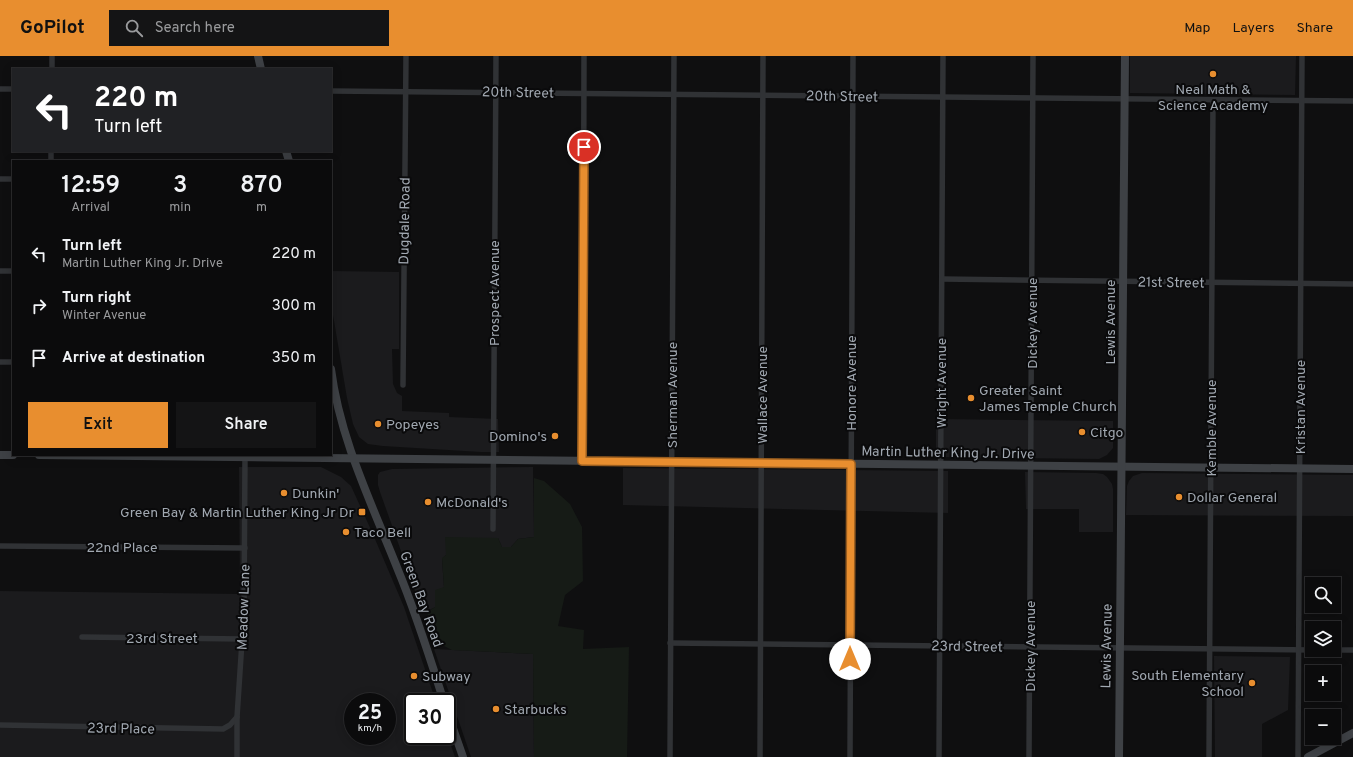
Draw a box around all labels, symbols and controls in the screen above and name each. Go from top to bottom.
search box [109,10,389,46]
text: GoPilot [20,16,85,40]
icon: search [123,17,145,39]
text: Search here [155,19,235,38]
text: Map [1184,20,1210,37]
text: Layers [1232,20,1274,37]
text: Share [1296,20,1333,37]
marker: Neal Math & Science Academy [1208,69,1218,79]
text: 220 m [94,81,178,117]
place label: Neal Math & Science Academy [1158,82,1268,115]
icon: left [28,84,80,136]
street label: 20th Street [482,84,554,103]
street label: 20th Street [806,88,878,107]
text: Turn left [94,116,162,139]
pin [567,130,601,164]
icon: arrive [573,136,595,158]
text: 12:59 [61,171,120,201]
text: 3 [173,171,187,201]
text: 870 [240,171,283,201]
street label: Dugdale Road [396,177,415,265]
text: Arrival [71,200,110,216]
text: min [169,200,191,216]
text: m [256,200,267,216]
text: Turn left [62,237,122,256]
street label: Prospect Avenue [487,240,504,346]
icon: left [28,243,50,265]
text: 220 m [272,245,316,264]
text: Martin Luther King Jr. Drive [62,256,223,272]
street label: 21st Street [1137,274,1205,293]
street label: Dickey Avenue [1025,277,1042,369]
street label: Lewis Avenue [1103,280,1120,364]
text: Turn right [62,289,131,308]
icon: right [28,295,50,317]
text: 300 m [272,297,316,316]
text: Winter Avenue [62,308,146,324]
street label: Honore Avenue [844,335,861,431]
street label: Wright Avenue [934,338,951,428]
street label: Sherman Avenue [665,342,682,448]
street label: Wallace Avenue [755,346,772,444]
icon: arrive [28,347,50,369]
text: Arrive at destination [62,349,205,368]
text: 350 m [272,349,316,368]
street label: Kristan Avenue [1293,360,1310,454]
street label: Kemble Avenue [1204,379,1221,477]
place label: Greater Saint James Temple Church [979,383,1117,416]
marker: Greater Saint James Temple Church [966,393,976,403]
button: Exit [28,402,168,448]
button: Share [176,402,316,448]
place label: Popeyes [386,417,439,434]
marker: Popeyes [373,419,383,429]
place label: Citgo [1090,425,1124,442]
marker: Citgo [1077,427,1087,437]
place label: Domino's [489,429,547,446]
marker: Domino's [550,431,560,441]
street label: Martin Luther King Jr. Drive [861,443,1035,464]
place label: Dunkin' [292,486,339,503]
marker: Dunkin' [279,488,289,498]
place label: Dollar General [1187,490,1277,507]
marker: Dollar General [1174,492,1184,502]
place label: McDonald's [436,495,508,512]
marker: McDonald's [423,497,433,507]
place label: Green Bay & Martin Luther King Jr Dr [120,505,355,522]
marker: Green Bay & Martin Luther King Jr Dr [357,507,367,517]
place label: Taco Bell [354,525,411,542]
marker: Taco Bell [341,527,351,537]
street label: 22nd Place [86,540,158,557]
street label: Green Bay Road [395,549,446,650]
street label: Meadow Lane [235,564,254,650]
map controls [1305,577,1341,745]
button: search [1305,577,1341,613]
street label: Dickey Avenue [1023,600,1040,692]
street label: Lewis Avenue [1098,603,1117,689]
button: layers [1305,621,1341,657]
street label: 23rd Street [126,631,198,648]
position arrow [829,638,871,680]
street label: 23rd Street [931,638,1003,657]
button: + [1305,665,1341,701]
place label: South Elementary School [1131,668,1244,701]
place label: Subway [422,669,471,686]
marker: Subway [409,671,419,681]
marker: South Elementary School [1247,678,1257,688]
speed limit sign: 30 [404,693,456,745]
text: 25 [358,701,382,727]
place label: Starbucks [504,702,567,719]
marker: Starbucks [491,704,501,714]
button: − [1305,709,1341,745]
street label: 23rd Place [87,720,155,739]
text: km/h [358,722,382,735]

